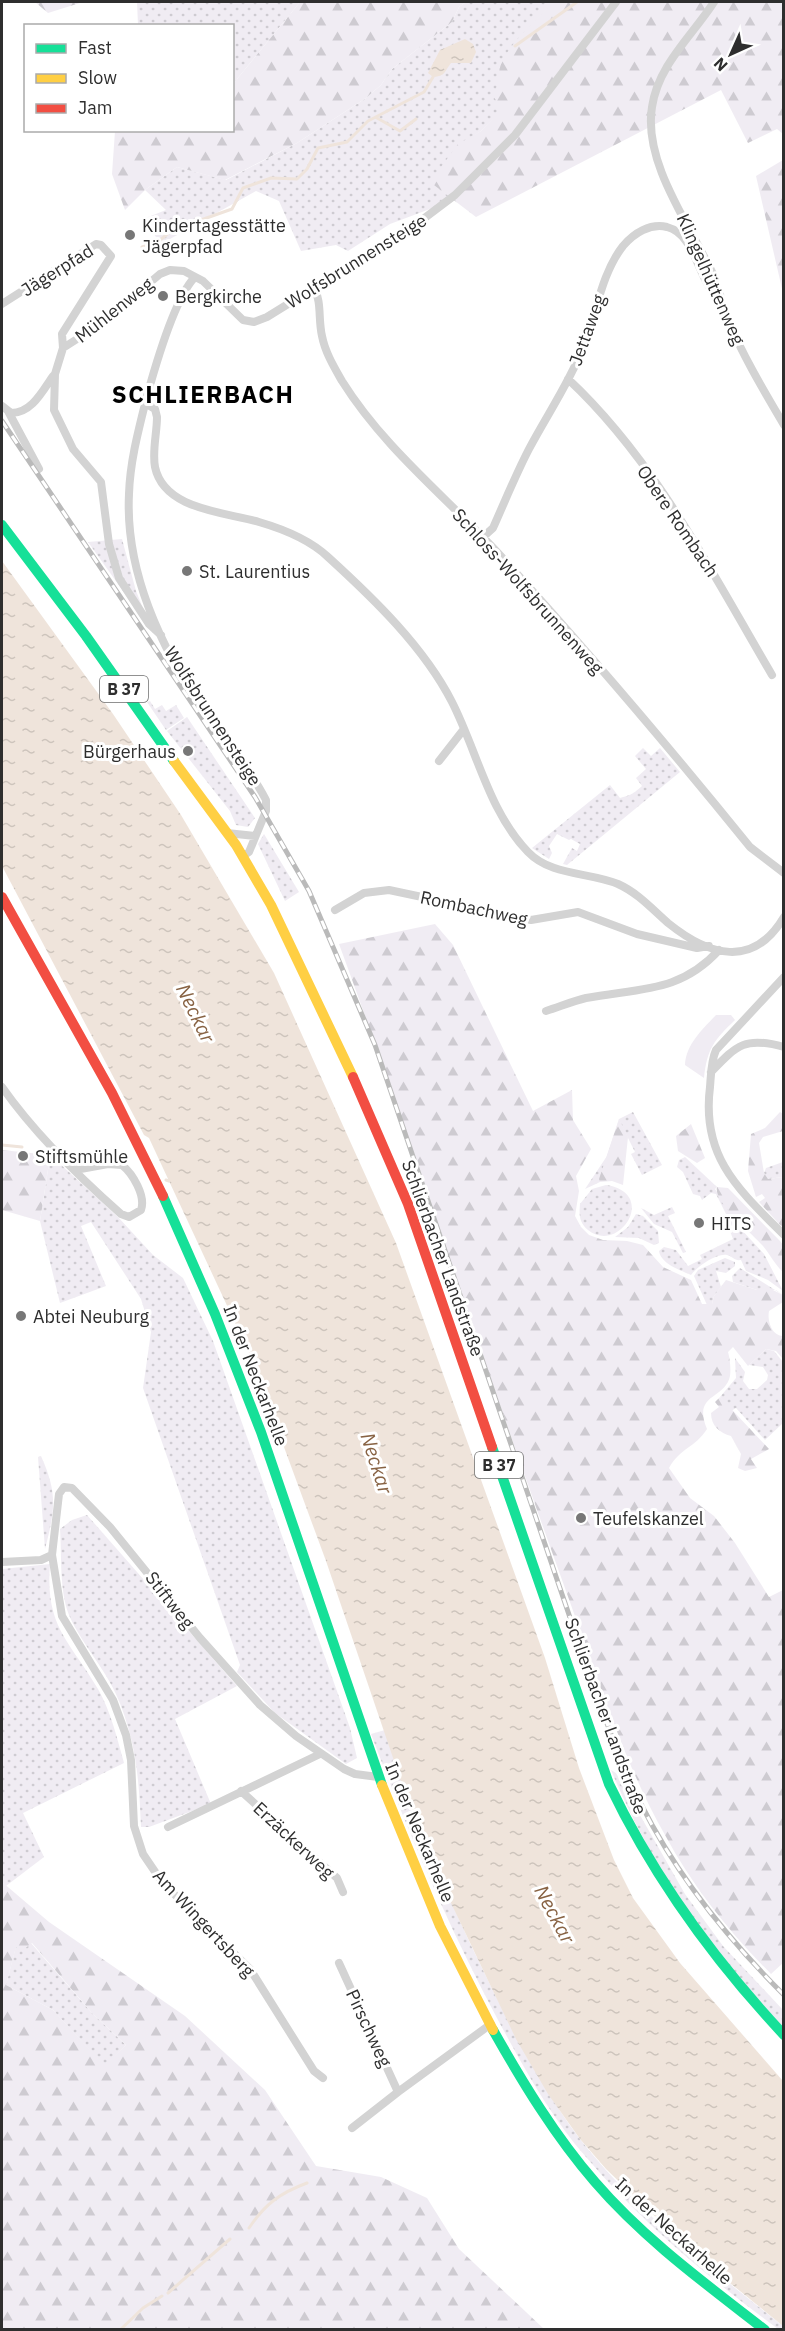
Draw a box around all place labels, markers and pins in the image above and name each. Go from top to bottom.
place label: Kindertagesstätte Jägerpfad [142,214,286,258]
marker: Kindertagesstätte Jägerpfad [123,228,137,242]
place label: Bergkirche [175,285,262,308]
marker: Bergkirche [156,289,170,303]
place label: St. Laurentius [199,560,310,583]
marker: St. Laurentius [180,564,194,578]
place label: Bürgerhaus [83,740,176,763]
marker: Bürgerhaus [181,744,195,758]
place label: Stiftsmühle [35,1145,128,1168]
marker: Stiftsmühle [16,1149,30,1163]
place label: HITS [711,1212,751,1235]
marker: HITS [692,1216,706,1230]
place label: Abtei Neuburg [33,1305,149,1328]
marker: Abtei Neuburg [14,1309,28,1323]
place label: Teufelskanzel [593,1507,704,1530]
marker: Teufelskanzel [574,1511,588,1525]

